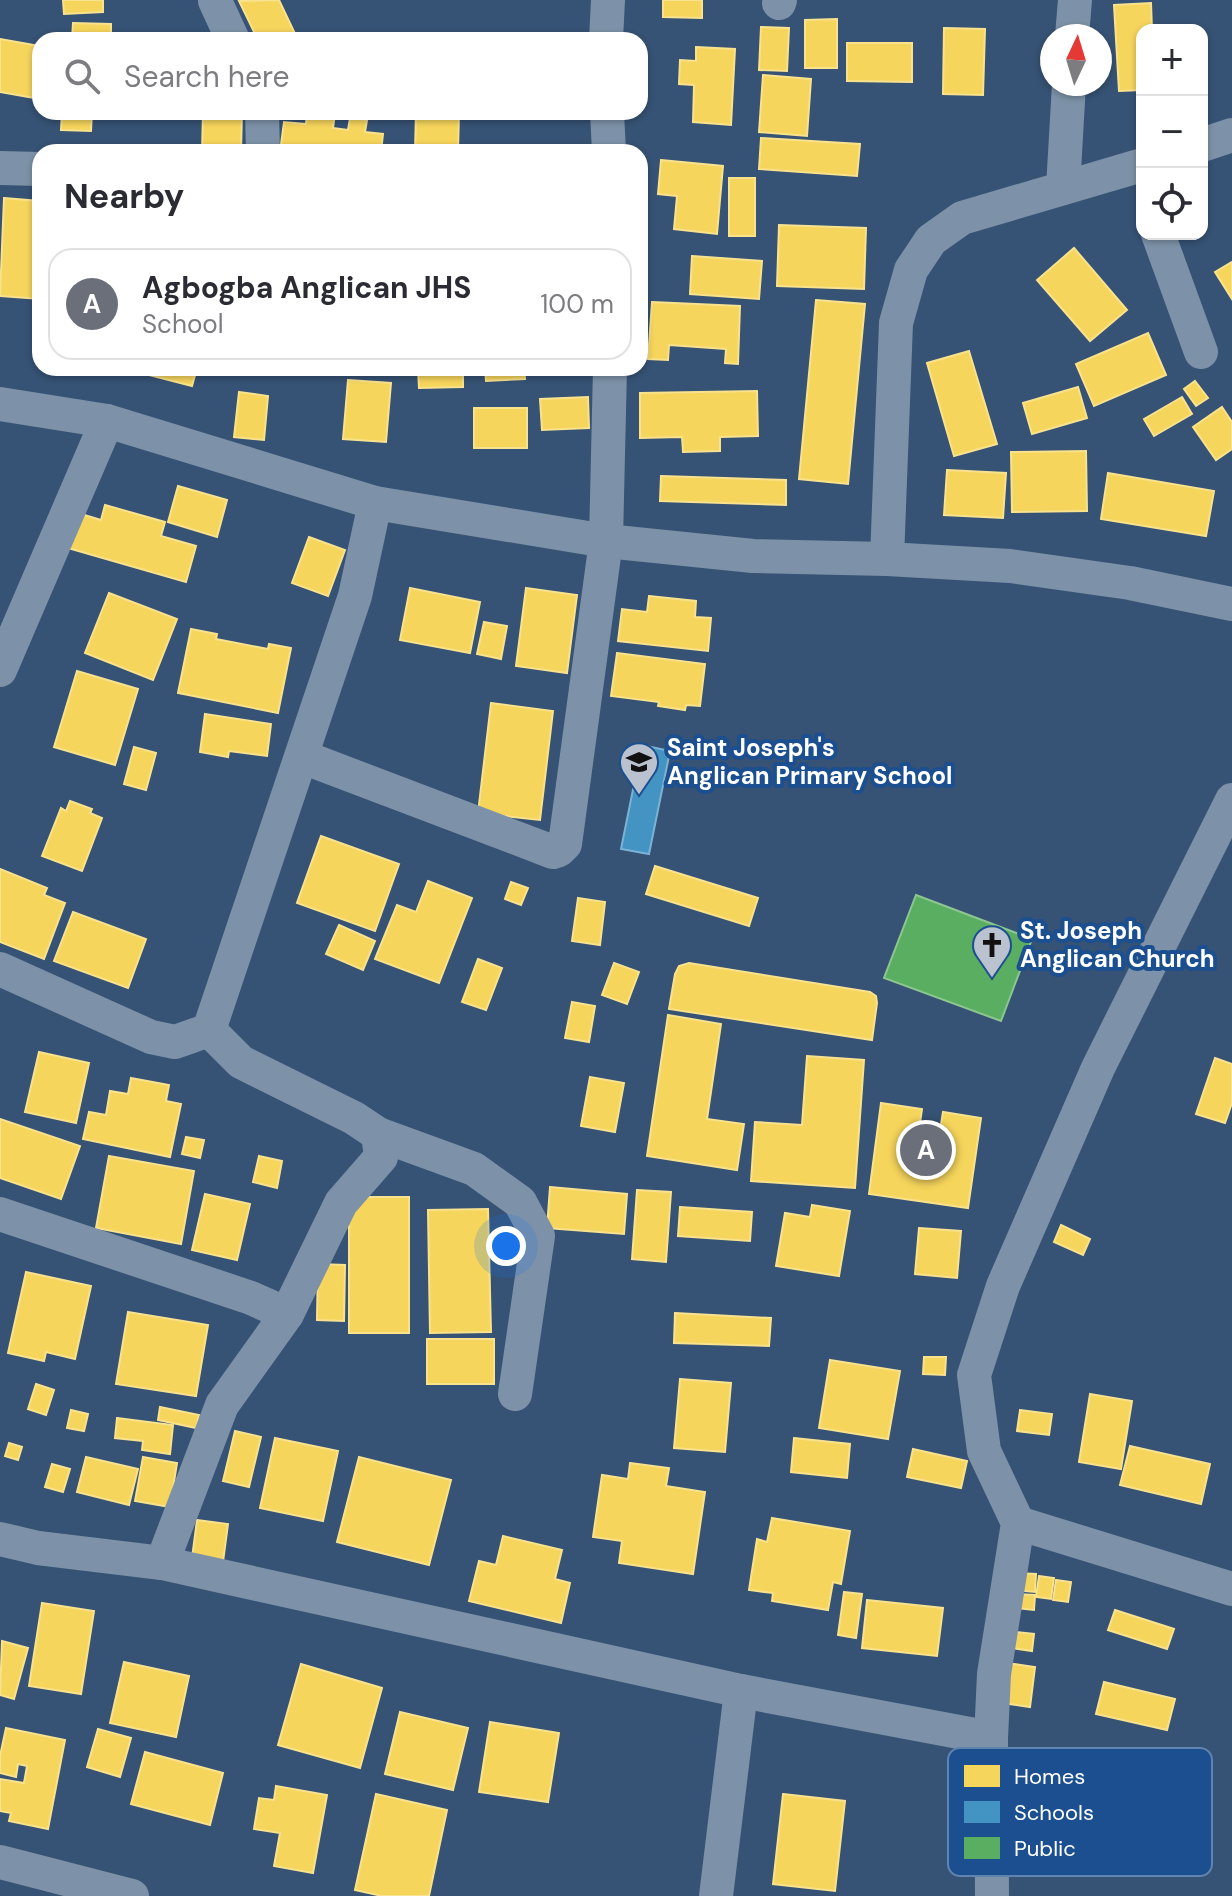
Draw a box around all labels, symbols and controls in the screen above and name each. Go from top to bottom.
north arrow [1040,24,1112,96]
map controls [1136,24,1208,240]
button: + [1136,24,1208,96]
search box [32,32,648,120]
icon: search [60,54,104,98]
text: Search here [124,57,290,96]
button: − [1136,96,1208,168]
button: locate [1136,168,1208,240]
text: Nearby [64,174,184,219]
text: Agbogba Anglican JHS [142,268,471,307]
text: A [83,287,101,321]
text: 100 m [540,287,614,321]
text: School [142,307,224,341]
place label: Saint Joseph's Anglican Primary School [667,732,953,791]
school or university icon: Saint Joseph's Anglican Primary School [618,741,660,796]
place label: St. Joseph Anglican Church [1020,915,1215,974]
church icon: St. Joseph Anglican Church [971,924,1013,979]
pin: A [900,1120,952,1180]
your location [486,1226,526,1266]
legend [948,1748,1212,1876]
text: Homes [1014,1762,1085,1791]
text: Schools [1014,1798,1094,1827]
text: Public [1014,1834,1076,1863]

